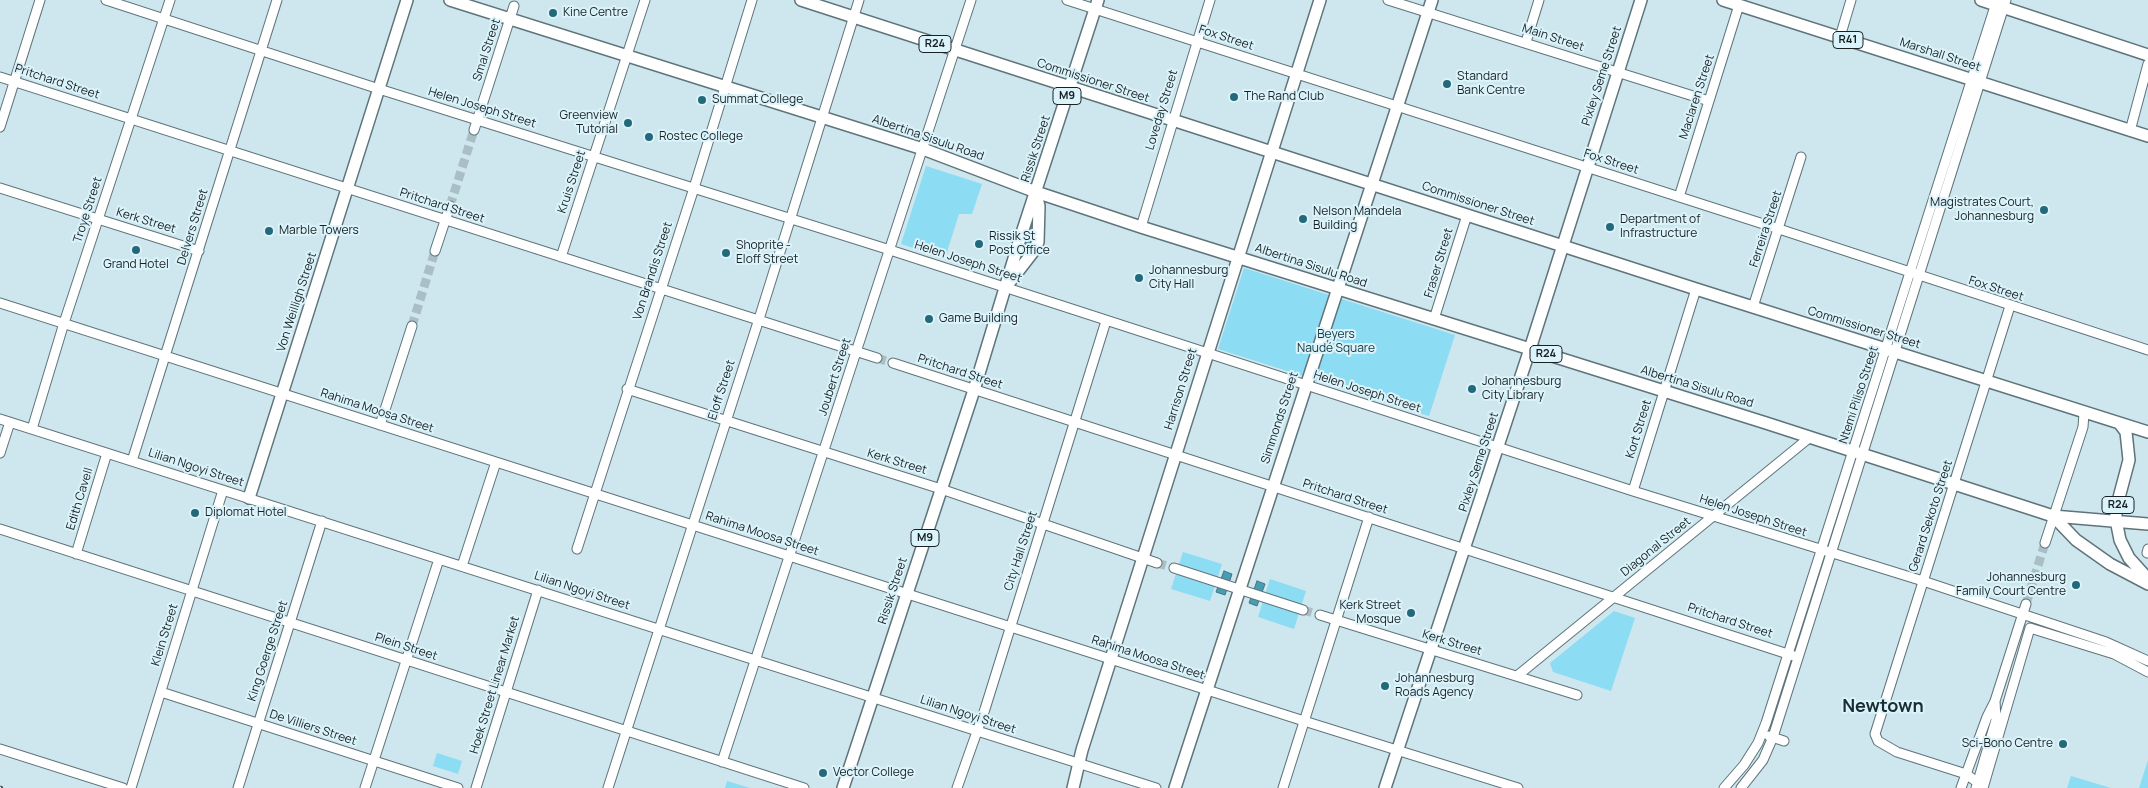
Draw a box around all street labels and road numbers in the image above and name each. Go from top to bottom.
street label: Smal Street [470,17,504,83]
street label: Main Street [1520,21,1586,55]
street label: Fox Street [1197,22,1255,54]
street label: Pixley Seme Street [1579,24,1625,128]
road number: R41 [1833,32,1863,48]
street label: Marshall Street [1898,35,1982,75]
road number: R24 [919,36,951,52]
street label: Maclaren Street [1676,53,1718,141]
street label: Commissioner Street [1035,56,1151,106]
street label: Pritchard Street [13,62,101,102]
street label: Loveday Street [1143,68,1181,152]
street label: Helen Joseph Street [426,85,538,131]
road number: M9 [1053,88,1081,104]
street label: Albertina Sisulu Road [870,112,986,164]
street label: Rissik Street [1018,114,1054,184]
street label: Fox Street [1582,146,1640,178]
street label: Kruis Street [555,149,589,215]
street label: Troye Street [71,175,105,245]
street label: Commissioner Street [1420,179,1536,229]
street label: Pritchard Street [398,186,486,226]
street label: Delvers Street [175,187,211,267]
street label: Ferreira Street [1747,189,1785,269]
street label: Kerk Street [114,205,178,237]
street label: Von Brandis Street [630,220,676,322]
street label: Fraser Street [1422,226,1456,300]
street label: Helen Joseph Street [913,238,1023,286]
street label: Albertina Sisulu Road [1253,241,1369,291]
street label: Von Weilligh Street [274,250,320,354]
street label: Fox Street [1967,273,2025,305]
street label: Commissioner Street [1806,304,1922,352]
street label: Joubert Street [816,336,854,418]
street label: Ntemi Piliso Street [1836,344,1882,446]
street label: Harrison Street [1162,346,1200,432]
road number: R24 [1530,346,1562,362]
street label: Pritchard Street [916,352,1004,392]
street label: Eloff Street [706,358,738,422]
street label: Albertina Sisulu Road [1639,363,1755,411]
street label: Helen Joseph Street [1312,368,1422,416]
street label: Simmonds Street [1258,370,1302,466]
street label: Rahima Moosa Street [319,386,435,436]
street label: Kort Street [1623,398,1655,460]
street label: Pixley Seme Street [1456,410,1502,514]
street label: Lilian Ngoyi Street [146,446,246,490]
street label: Kerk Street [865,446,929,478]
street label: Gerard Sekoto Street [1906,458,1956,574]
street label: Edith Cavell [64,466,96,532]
street label: Pritchard Street [1301,477,1389,517]
street label: Helen Joseph Street [1698,492,1808,540]
road number: R24 [2102,496,2134,514]
street label: Rahima Moosa Street [704,509,820,559]
street label: City Hall Street [1001,509,1041,593]
street label: Diagonal Street [1618,514,1694,580]
road number: M9 [911,530,939,546]
street label: Rissik Street [875,556,911,626]
street label: Lilian Ngoyi Street [532,569,632,613]
street label: King Goerge Street [245,599,291,703]
street label: Pritchard Street [1686,601,1774,641]
street label: Klein Street [149,602,181,668]
street label: Hoek Street Linear Market [467,614,523,756]
street label: Kerk Street [1420,627,1484,659]
street label: Plein Street [373,630,439,664]
street label: Rahima Moosa Street [1090,633,1206,683]
street label: Lilian Ngoyi Street [918,693,1018,737]
street label: De Villiers Street [268,707,358,749]

